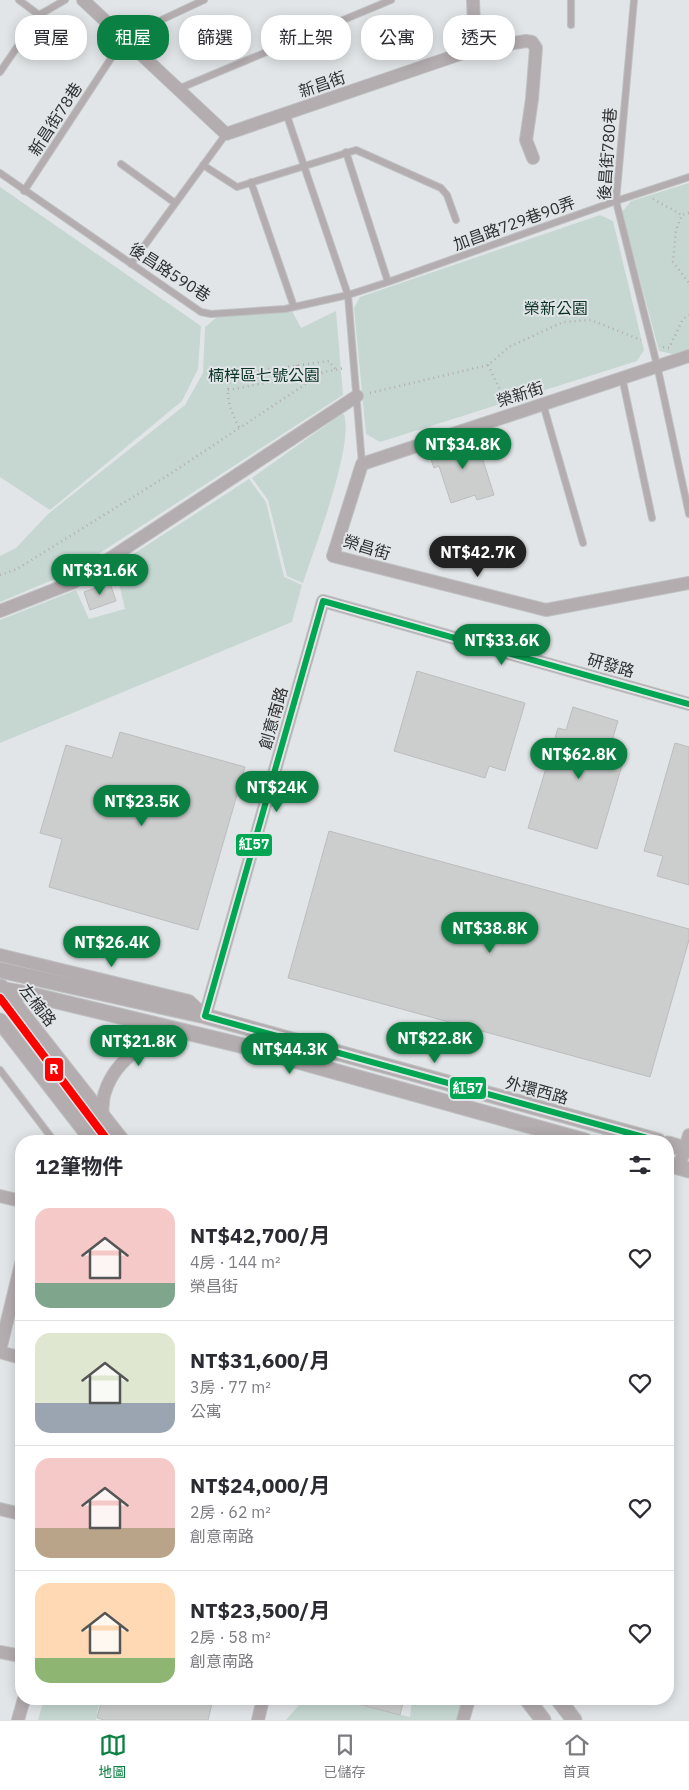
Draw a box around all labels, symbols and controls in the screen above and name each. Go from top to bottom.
chip: 買屋 [15,15,87,60]
chip: 租屋 [97,15,169,60]
chip: 篩選 [179,15,251,60]
chip: 新上架 [261,15,351,60]
chip: 公寓 [361,15,433,60]
chip: 透天 [443,15,515,60]
street label: 新昌街 [296,67,348,101]
street label: 新昌街78巷 [24,79,86,159]
street label: 後昌街780巷 [594,107,620,201]
street label: 加昌路729巷90弄 [450,192,578,254]
street label: 後昌路590巷 [126,238,214,306]
park label: 榮新公園 [524,298,588,318]
park label: 楠梓區七號公園 [208,365,320,385]
street label: 榮新街 [494,377,546,411]
pin: NT$34.8K [411,428,515,470]
text: NT$34.8K [425,434,501,454]
street label: 榮昌街 [341,530,393,564]
pin: NT$42.7K [426,536,530,578]
text: NT$42.7K [440,542,516,562]
pin: NT$31.6K [48,554,152,596]
text: NT$31.6K [62,560,138,580]
pin: NT$33.6K [450,624,554,666]
text: NT$33.6K [464,630,540,650]
street label: 研發路 [585,649,637,681]
street label: 創意南路 [255,684,291,752]
pin: NT$62.8K [527,738,631,780]
text: NT$62.8K [541,744,617,764]
pin: NT$24K [236,770,318,813]
text: NT$24K [247,777,307,797]
pin: NT$23.5K [90,784,194,827]
text: NT$23.5K [104,791,180,811]
line badge: 紅57 [235,833,273,857]
text: 紅57 [239,835,269,853]
pin: NT$38.8K [438,912,542,954]
text: NT$38.8K [452,918,528,938]
pin: NT$26.4K [60,926,164,968]
text: NT$26.4K [74,932,150,952]
street label: 左楠路 [15,980,61,1030]
pin: NT$22.8K [383,1022,487,1064]
pin: NT$21.8K [87,1024,191,1067]
text: NT$22.8K [397,1028,473,1048]
text: NT$21.8K [101,1031,177,1051]
pin: NT$44.3K [238,1032,342,1075]
text: NT$44.3K [252,1039,328,1059]
line badge: R [44,1057,64,1082]
text: R [49,1060,59,1078]
street label: 外環西路 [503,1072,571,1108]
line badge: 紅57 [449,1076,487,1100]
text: 紅57 [453,1079,483,1097]
icon: filters [626,1151,654,1179]
text: 12筆物件 [35,1152,123,1180]
text: NT$42,700/月 [190,1221,330,1249]
icon: home [75,1228,135,1288]
icon: heart [626,1244,654,1272]
text: 4房 · 144 m² [190,1252,280,1272]
text: 榮昌街 [190,1276,238,1296]
text: NT$31,600/月 [190,1346,330,1374]
icon: home [75,1353,135,1413]
icon: heart [626,1369,654,1397]
text: 3房 · 77 m² [190,1377,271,1397]
text: 公寓 [190,1401,222,1421]
text: NT$24,000/月 [190,1471,330,1499]
icon: home [75,1478,135,1538]
icon: heart [626,1494,654,1522]
text: 2房 · 62 m² [190,1502,271,1522]
text: 創意南路 [190,1526,254,1546]
text: NT$23,500/月 [190,1596,330,1624]
icon: home [75,1603,135,1663]
icon: heart [626,1619,654,1647]
text: 2房 · 58 m² [190,1627,271,1647]
text: 創意南路 [190,1651,254,1671]
tab: 地圖 [99,1731,127,1781]
tab: 已儲存 [324,1731,366,1781]
tab: 首頁 [563,1731,591,1781]

